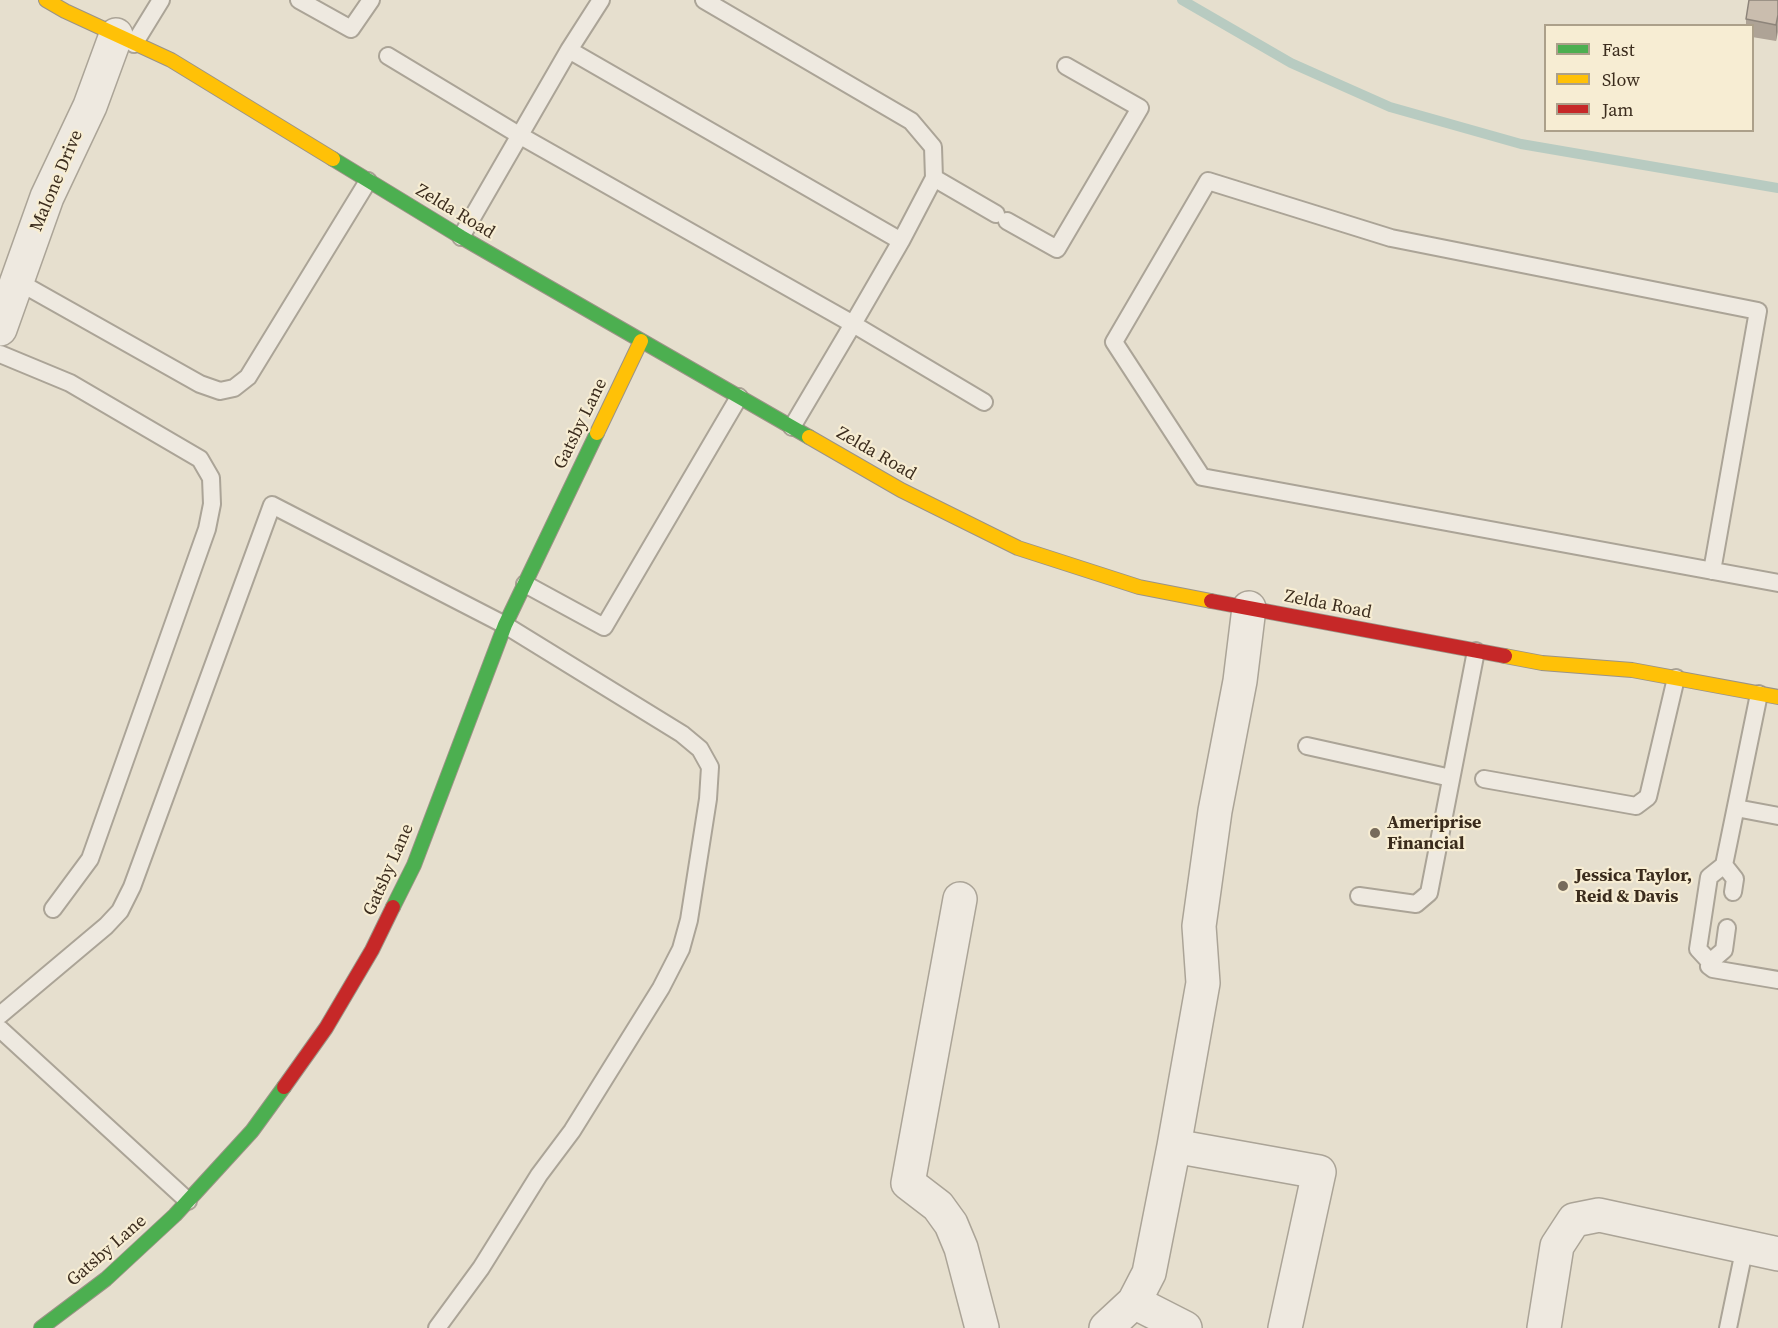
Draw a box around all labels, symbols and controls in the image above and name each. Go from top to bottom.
legend [1544,24,1754,132]
text: Fast [1602,37,1635,62]
text: Slow [1602,67,1640,92]
text: Jam [1602,97,1634,122]
street label: Malone Drive [26,127,88,235]
street label: Zelda Road [412,180,498,244]
street label: Gatsby Lane [550,375,612,473]
street label: Zelda Road [832,423,920,485]
street label: Zelda Road [1283,586,1373,624]
place label: Ameriprise Financial [1387,812,1481,854]
street label: Gatsby Lane [359,821,419,919]
marker: Ameriprise Financial [1368,826,1382,840]
place label: Jessica Taylor, Reid & Davis [1575,865,1692,908]
marker: Jessica Taylor, Reid & Davis [1556,879,1570,893]
street label: Gatsby Lane [63,1211,151,1291]

